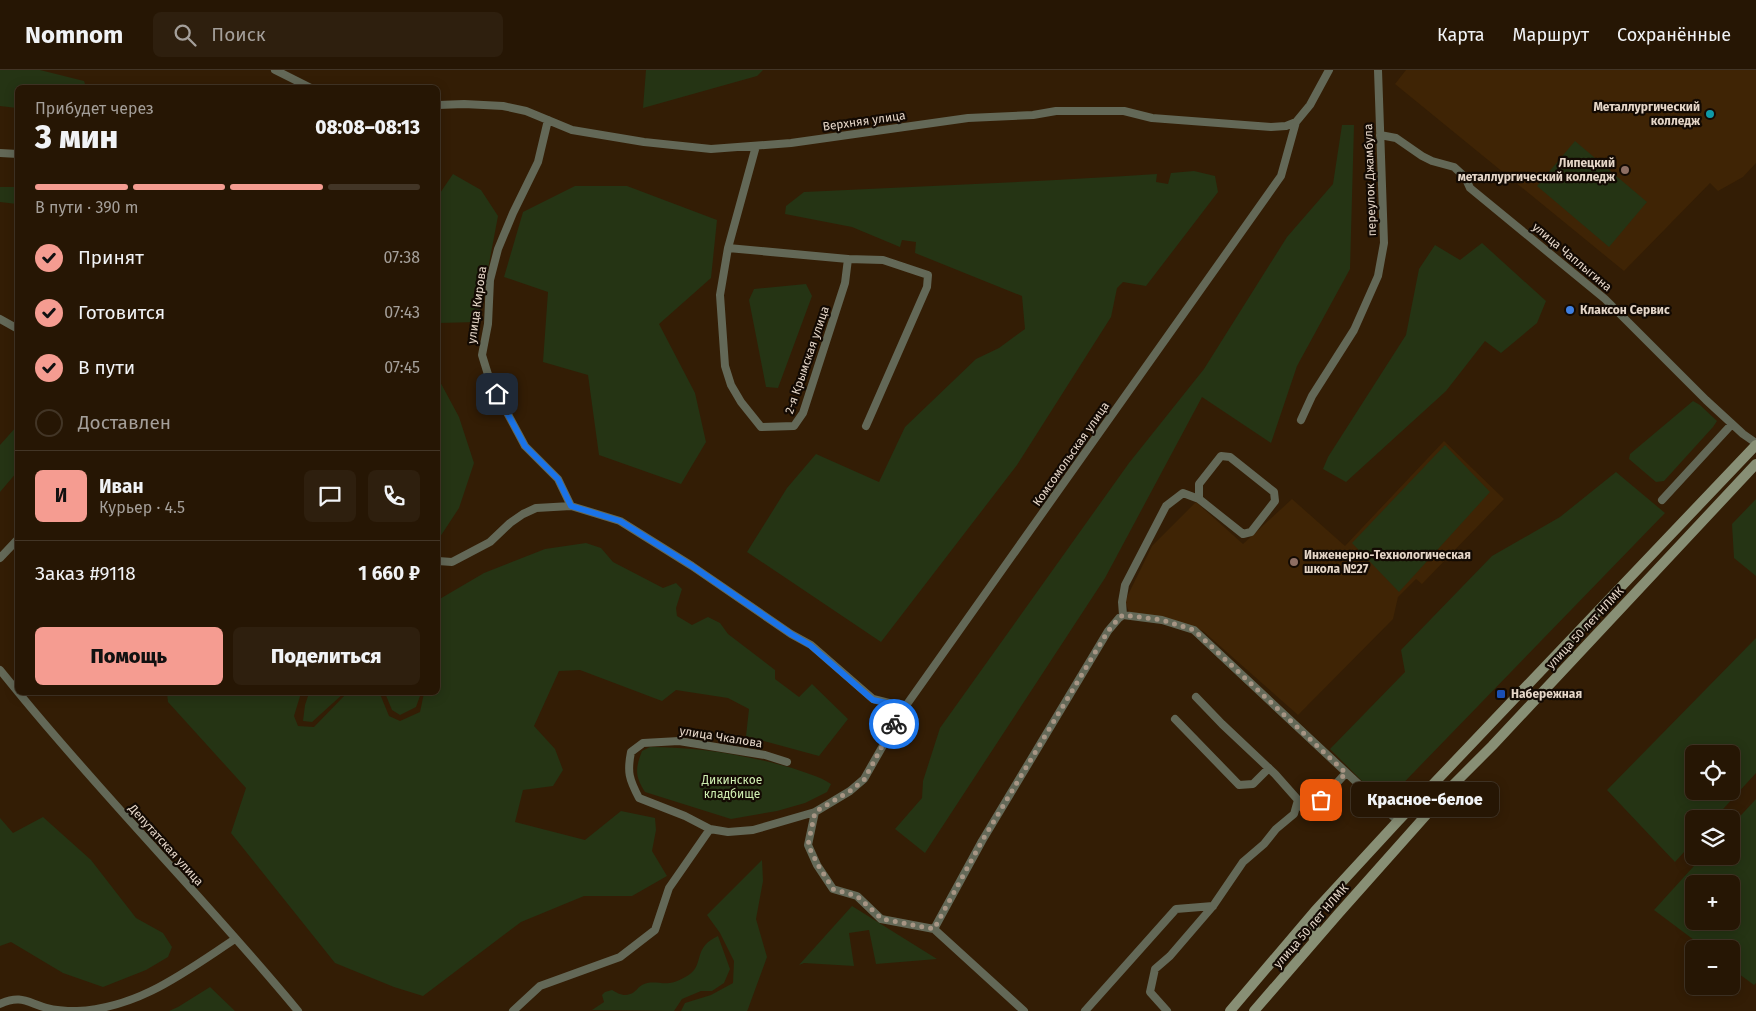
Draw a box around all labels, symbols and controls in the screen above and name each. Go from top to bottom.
search box [153,12,503,57]
text: Nomnom [25,21,123,49]
icon: search [171,21,199,49]
text: Поиск [211,23,266,46]
text: Карта [1437,24,1485,46]
text: Маршрут [1513,24,1589,46]
text: Сохранённые [1617,24,1731,46]
text: Прибудет через [35,99,154,118]
place label: Металлургический колледж [1593,100,1701,128]
street label: Верхняя улица [822,108,906,134]
marker: Металлургический колледж [1704,108,1716,120]
text: 08:08–08:13 [315,116,420,139]
text: 3 мин [35,118,118,156]
street label: переулок Джамбула [1361,123,1379,237]
place label: Липецкий металлургический колледж [1458,156,1616,184]
marker: Липецкий металлургический колледж [1619,164,1631,176]
text: В пути · 390 m [35,198,139,217]
street label: улица Чаплыгина [1529,220,1615,294]
icon: check [35,244,63,272]
text: Принят [78,246,144,269]
text: 07:38 [384,248,420,267]
street label: улица Кирова [465,265,489,345]
icon: check [35,299,63,327]
text: Готовится [78,301,165,324]
text: 07:43 [384,303,420,322]
place label: Клаксон Сервис [1580,303,1670,317]
street label: 2-я Крымская улица [782,304,832,416]
marker: Клаксон Сервис [1564,304,1576,316]
icon: check [35,354,63,382]
text: В пути [78,356,135,379]
text: 07:45 [384,358,420,377]
pin [476,373,518,415]
icon: home [483,380,511,408]
street label: Комсомольская улица [1030,399,1112,509]
text: Доставлен [78,411,171,434]
button: chat [304,470,356,522]
button: phone [368,470,420,522]
text: Иван [99,475,144,498]
text: И [55,484,67,507]
text: Курьер · 4.5 [99,498,185,517]
place label: Инженерно-Технологическая школа №27 [1304,548,1471,576]
marker: Инженерно-Технологическая школа №27 [1288,556,1300,568]
text: Заказ #9118 [35,562,136,585]
text: 1 660 ₽ [358,562,420,585]
street label: улица 50 лет НЛМК [1543,584,1627,672]
button: Помощь [35,627,223,685]
button: Поделиться [233,627,420,685]
place label: Набережная [1511,687,1582,701]
marker: Набережная [1495,688,1507,700]
courier [869,699,919,749]
icon: bike [880,710,908,738]
street label: улица Чкалова [679,724,763,750]
map controls [1685,745,1740,995]
button: locate [1685,745,1740,800]
park label: Дикинское кладбище [701,773,762,801]
pin [1300,779,1342,821]
callout: Красное-белое [1351,782,1498,818]
icon: bag [1307,786,1335,814]
text: Красное-белое [1367,790,1483,809]
street label: Депутатская улица [125,801,206,889]
button: layers [1685,810,1740,865]
button: + [1685,875,1740,930]
street label: улица 50 лет НЛМК [1271,881,1351,971]
button: − [1685,940,1740,995]

